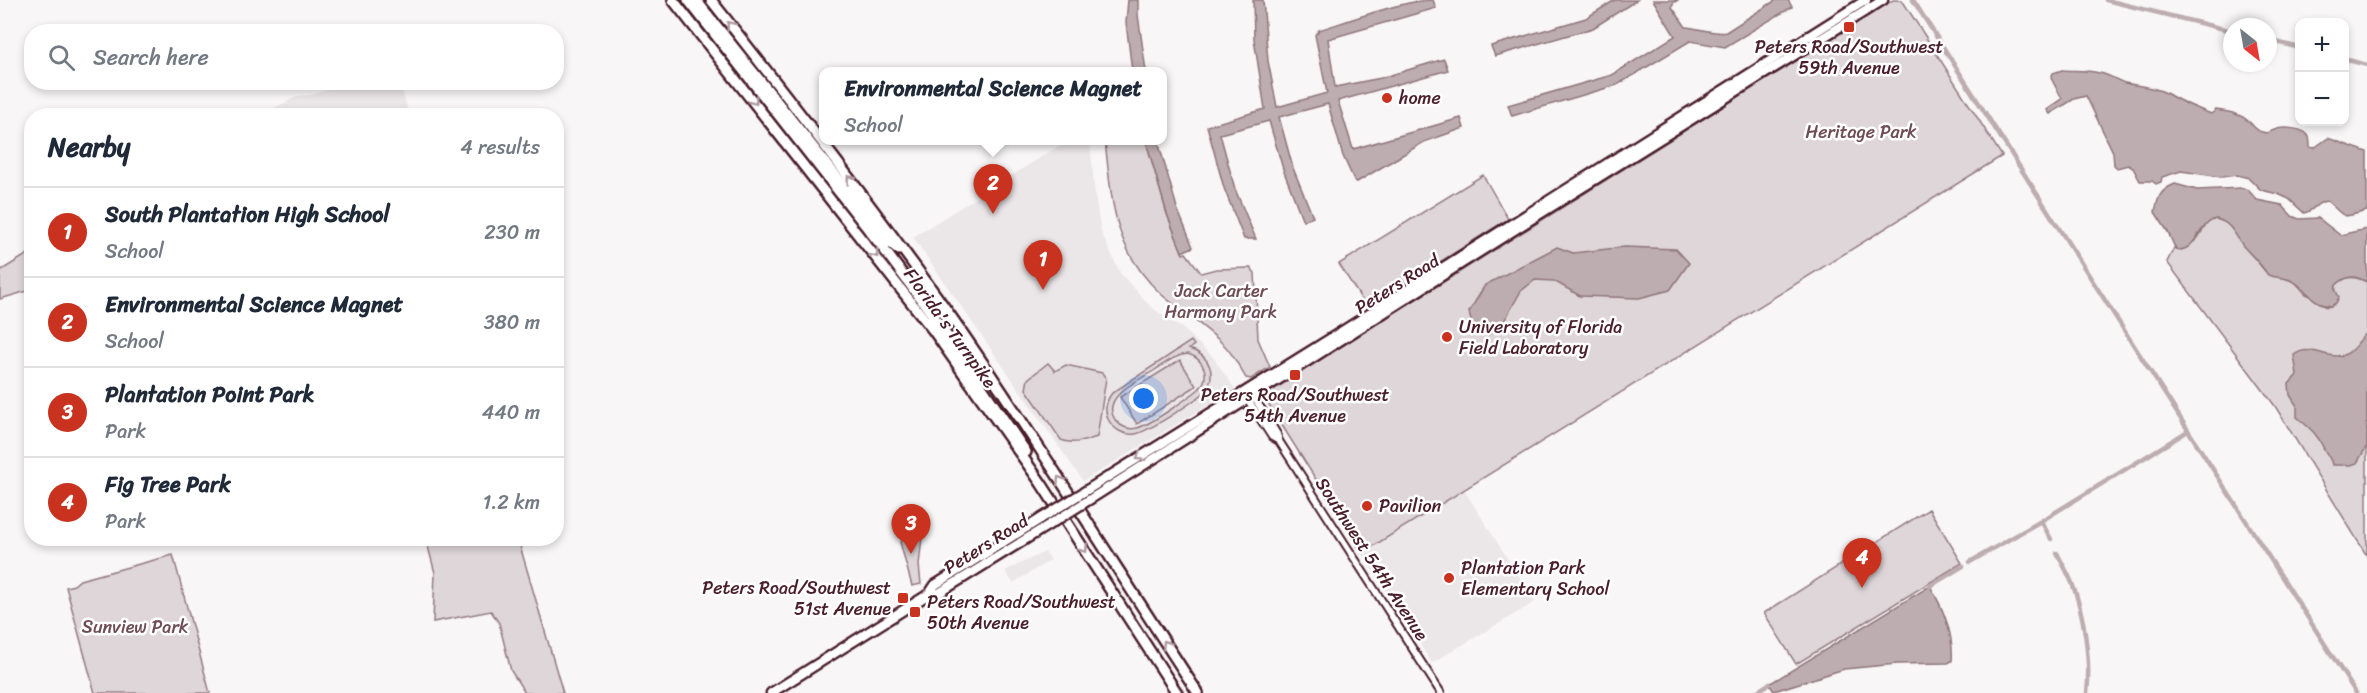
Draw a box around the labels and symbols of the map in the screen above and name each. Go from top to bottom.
north arrow [2223,18,2277,72]
marker: Peters Road/Southwest 59th Avenue [1842,20,1856,34]
one-way arrow [727,21,738,32]
place label: Peters Road/Southwest 59th Avenue [1755,31,1943,84]
place label: home [1398,82,1441,114]
marker: home [1380,91,1394,105]
one-way arrow [746,95,757,106]
park label: Heritage Park [1805,116,1917,148]
pin: 2 [974,164,1012,214]
one-way arrow [847,174,858,185]
pin: 1 [1024,240,1062,290]
street label: Peters Road [1348,244,1447,323]
one-way arrow [867,248,878,259]
street label: Florida's Turnpike [895,261,1005,395]
park label: Jack Carter Harmony Park [1165,275,1277,328]
place label: University of Florida Field Laboratory [1459,311,1622,364]
marker: University of Florida Field Laboratory [1440,330,1454,344]
marker: Peters Road/Southwest 54th Avenue [1288,368,1302,382]
place label: Peters Road/Southwest 54th Avenue [1201,379,1389,432]
your location [1129,384,1158,413]
one-way arrow [1136,449,1146,461]
street label: Southwest 54th Avenue [1307,470,1437,648]
one-way arrow [1055,476,1067,486]
place label: Pavilion [1379,490,1442,522]
marker: Pavilion [1360,499,1374,513]
pin: 3 [892,504,930,554]
street label: Peters Road [937,504,1036,583]
pin: 4 [1842,538,1882,588]
one-way arrow [1077,543,1089,553]
place label: Plantation Park Elementary School [1461,552,1610,605]
marker: Plantation Park Elementary School [1442,571,1456,585]
place label: Peters Road/Southwest 51st Avenue [702,572,891,625]
place label: Peters Road/Southwest 50th Avenue [927,586,1116,639]
marker: Peters Road/Southwest 51st Avenue [896,591,910,605]
marker: Peters Road/Southwest 50th Avenue [908,605,922,619]
park label: Sunview Park [82,611,189,643]
one-way arrow [1161,640,1173,650]

